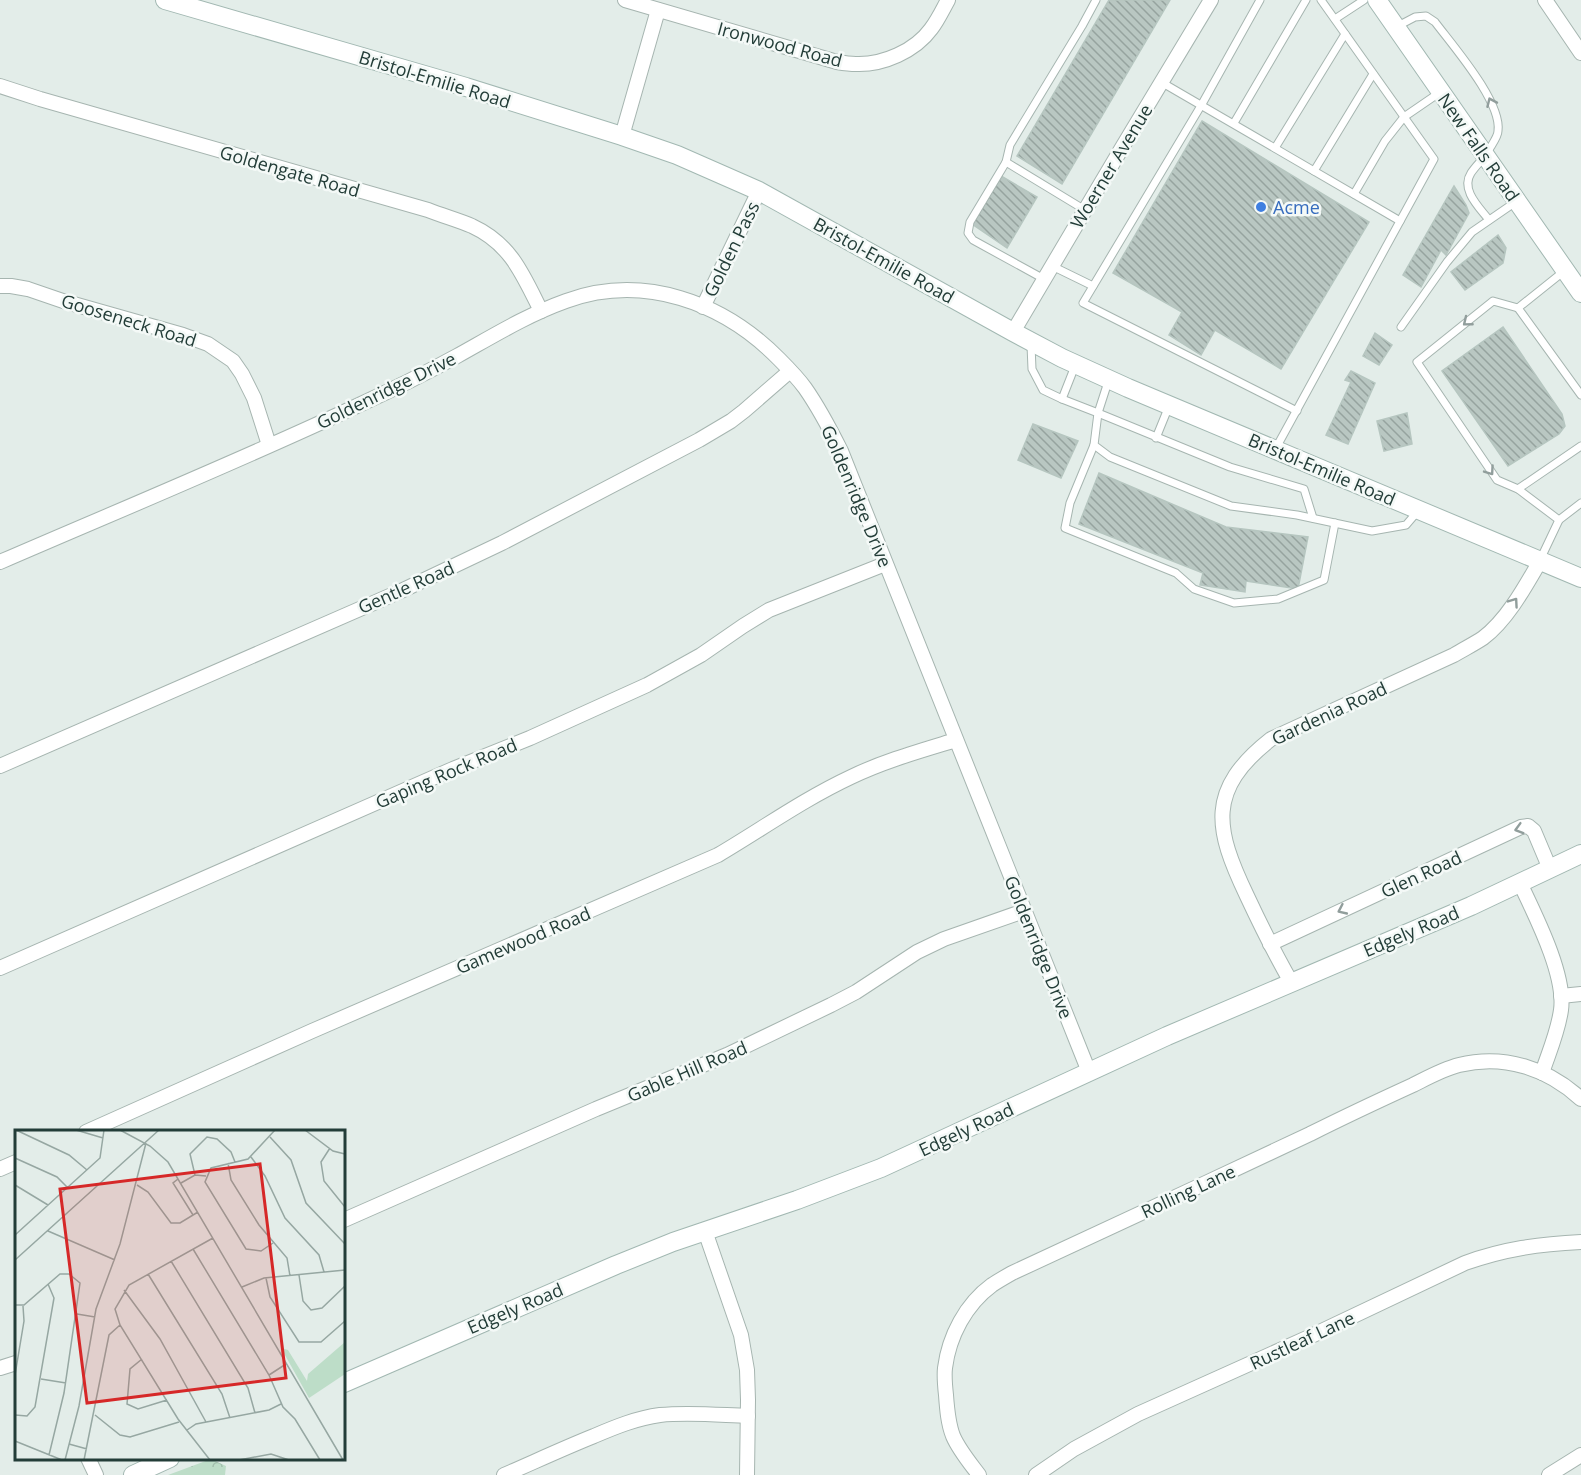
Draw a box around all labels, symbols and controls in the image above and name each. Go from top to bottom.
street label: Ironwood Road [715,16,845,72]
street label: Bristol-Emilie Road [356,44,514,114]
street label: New Falls Road [1433,88,1525,206]
one-way arrow [1487,98,1499,109]
street label: Woerner Avenue [1064,99,1158,233]
street label: Goldengate Road [217,140,363,202]
place label: Acme [1273,195,1320,219]
street label: Golden Pass [698,197,764,301]
marker: Acme [1254,200,1268,214]
street label: Bristol-Emilie Road [809,211,959,309]
street label: Gooseneck Road [58,288,200,352]
one-way arrow [1463,315,1474,326]
street label: Goldenridge Drive [312,346,460,434]
street label: Goldenridge Drive [816,421,898,571]
street label: Bristol-Emilie Road [1245,427,1399,511]
one-way arrow [1483,464,1494,475]
street label: Gentle Road [354,555,458,619]
one-way arrow [1507,597,1518,608]
street label: Gardenia Road [1267,676,1391,750]
street label: Gaping Rock Road [371,732,521,814]
one-way arrow [1514,822,1524,835]
street label: Glen Road [1377,845,1465,903]
street label: Goldenridge Drive [999,872,1079,1022]
street label: Edgely Road [1359,900,1463,962]
street label: Gamewood Road [452,901,594,979]
one-way arrow [1338,903,1349,915]
street label: Gable Hill Road [623,1035,751,1107]
street label: Edgely Road [915,1097,1017,1161]
inset map [15,1130,345,1460]
street label: Rolling Lane [1137,1159,1239,1223]
street label: Edgely Road [463,1277,567,1339]
street label: Rustleaf Lane [1246,1305,1358,1375]

